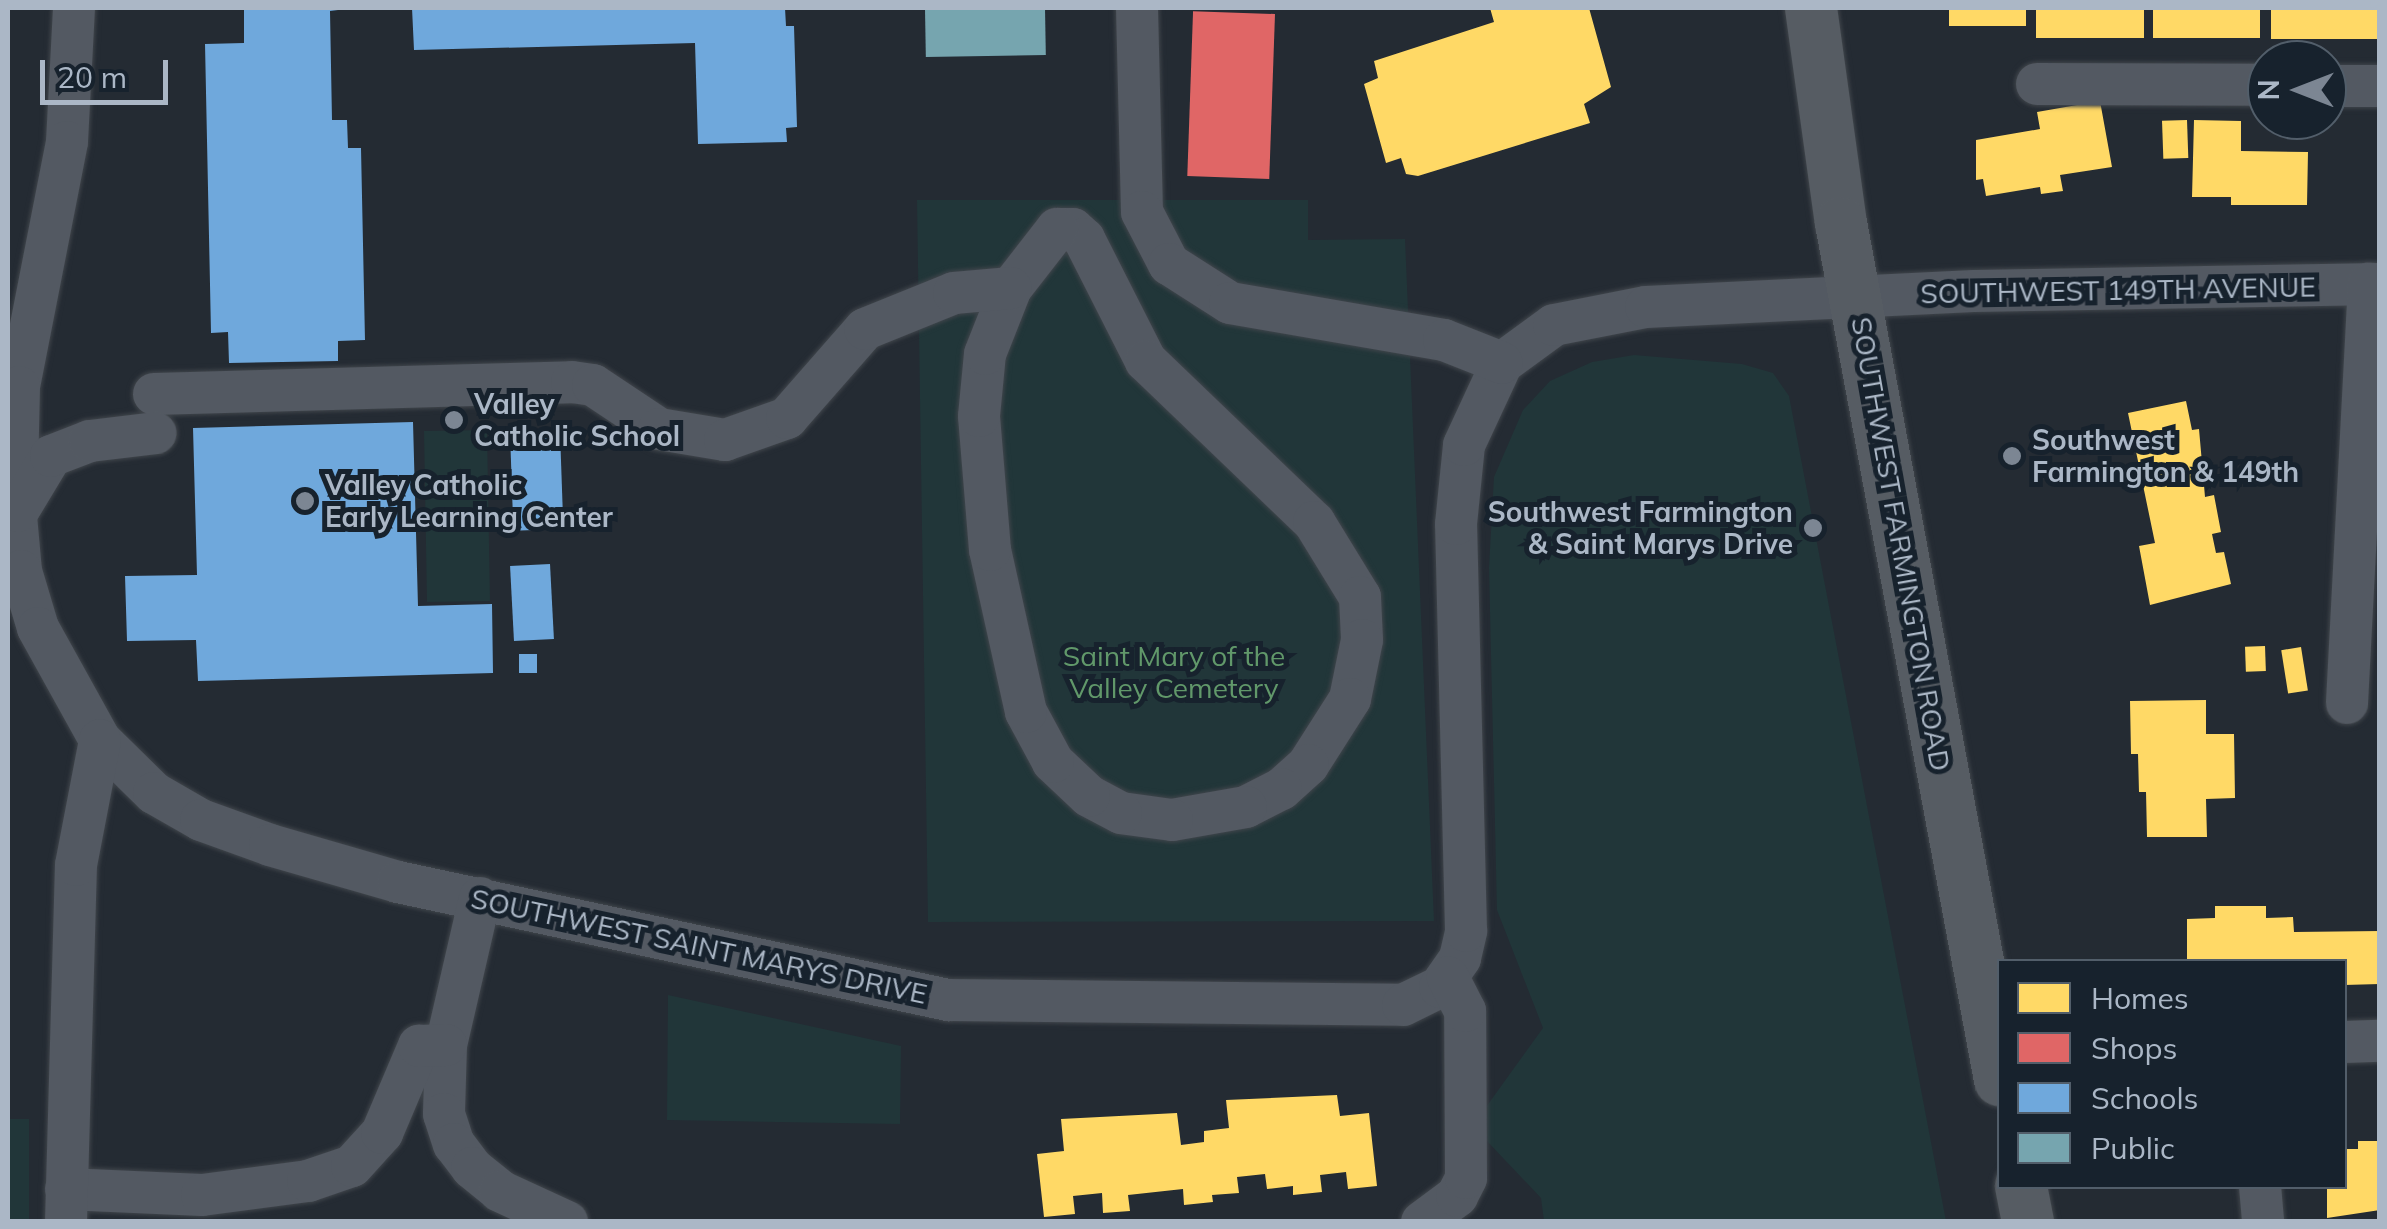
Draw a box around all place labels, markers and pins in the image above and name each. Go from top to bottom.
place label: Valley Catholic School [474,387,680,453]
marker: Valley Catholic School [443,409,465,431]
place label: Southwest Farmington & 149th [2032,423,2299,489]
marker: Southwest Farmington & 149th [2001,445,2023,467]
place label: Valley Catholic Early Learning Center [325,468,613,534]
marker: Valley Catholic Early Learning Center [294,490,316,512]
place label: Southwest Farmington & Saint Marys Drive [1488,495,1793,561]
marker: Southwest Farmington & Saint Marys Drive [1802,517,1824,539]

